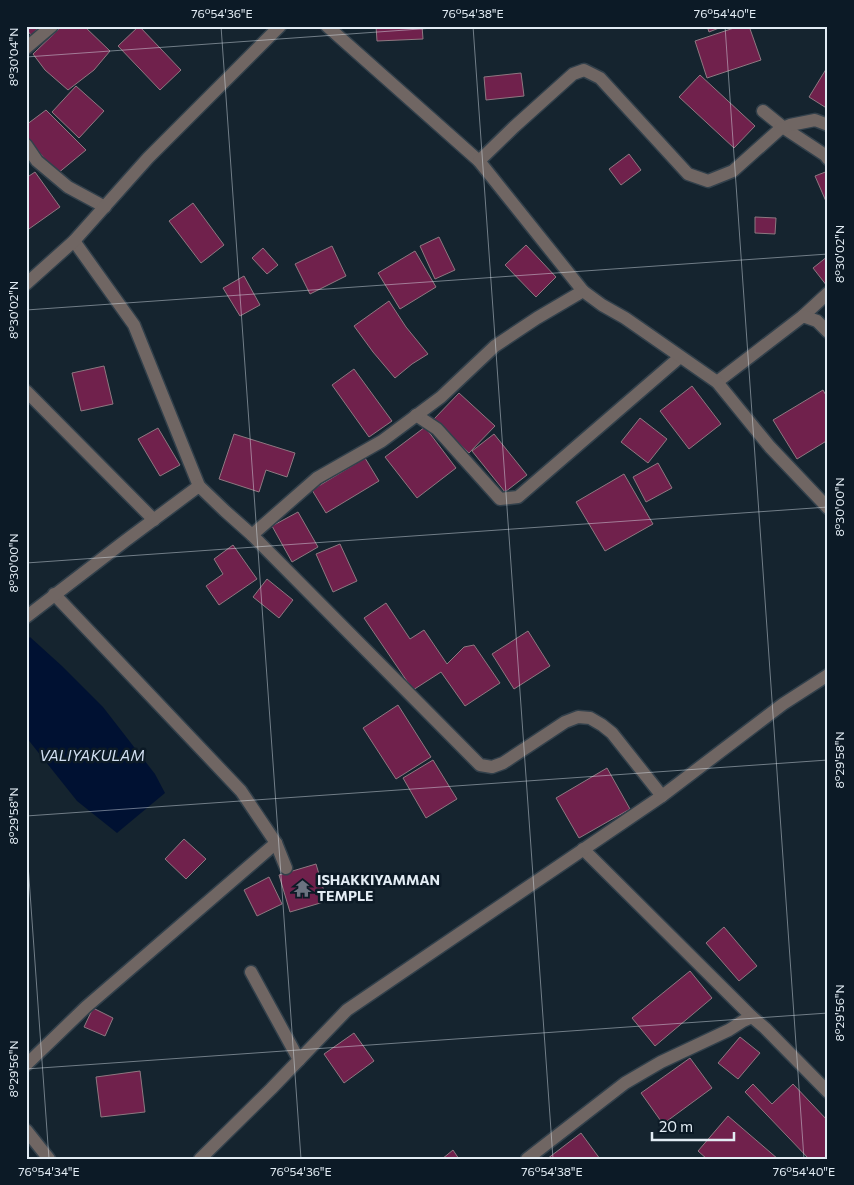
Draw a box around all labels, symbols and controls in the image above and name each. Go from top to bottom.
text: 76°54'36"E [191,6,253,20]
text: 76°54'38"E [442,6,504,20]
text: 76°54'40"E [694,6,756,20]
text: 8°30'04"N [6,28,20,86]
text: 8°30'02"N [832,225,846,283]
text: 8°30'02"N [6,281,20,339]
text: 8°30'00"N [832,477,846,537]
text: 8°30'00"N [6,533,20,593]
text: 8°29'58"N [832,732,846,788]
water label: VALIYAKULAM [39,746,145,764]
text: 8°29'58"N [6,788,20,844]
place label: ISHAKKIYAMMAN TEMPLE [317,871,440,904]
temple icon: ISHAKKIYAMMAN TEMPLE [293,878,313,898]
text: 8°29'56"N [832,985,846,1041]
text: 8°29'56"N [6,1041,20,1097]
scale bar [652,1110,734,1142]
text: 20 m [659,1117,693,1135]
text: 76°54'34"E [18,1164,80,1178]
text: 76°54'36"E [270,1164,332,1178]
text: 76°54'38"E [521,1164,583,1178]
text: 76°54'40"E [773,1164,835,1178]

